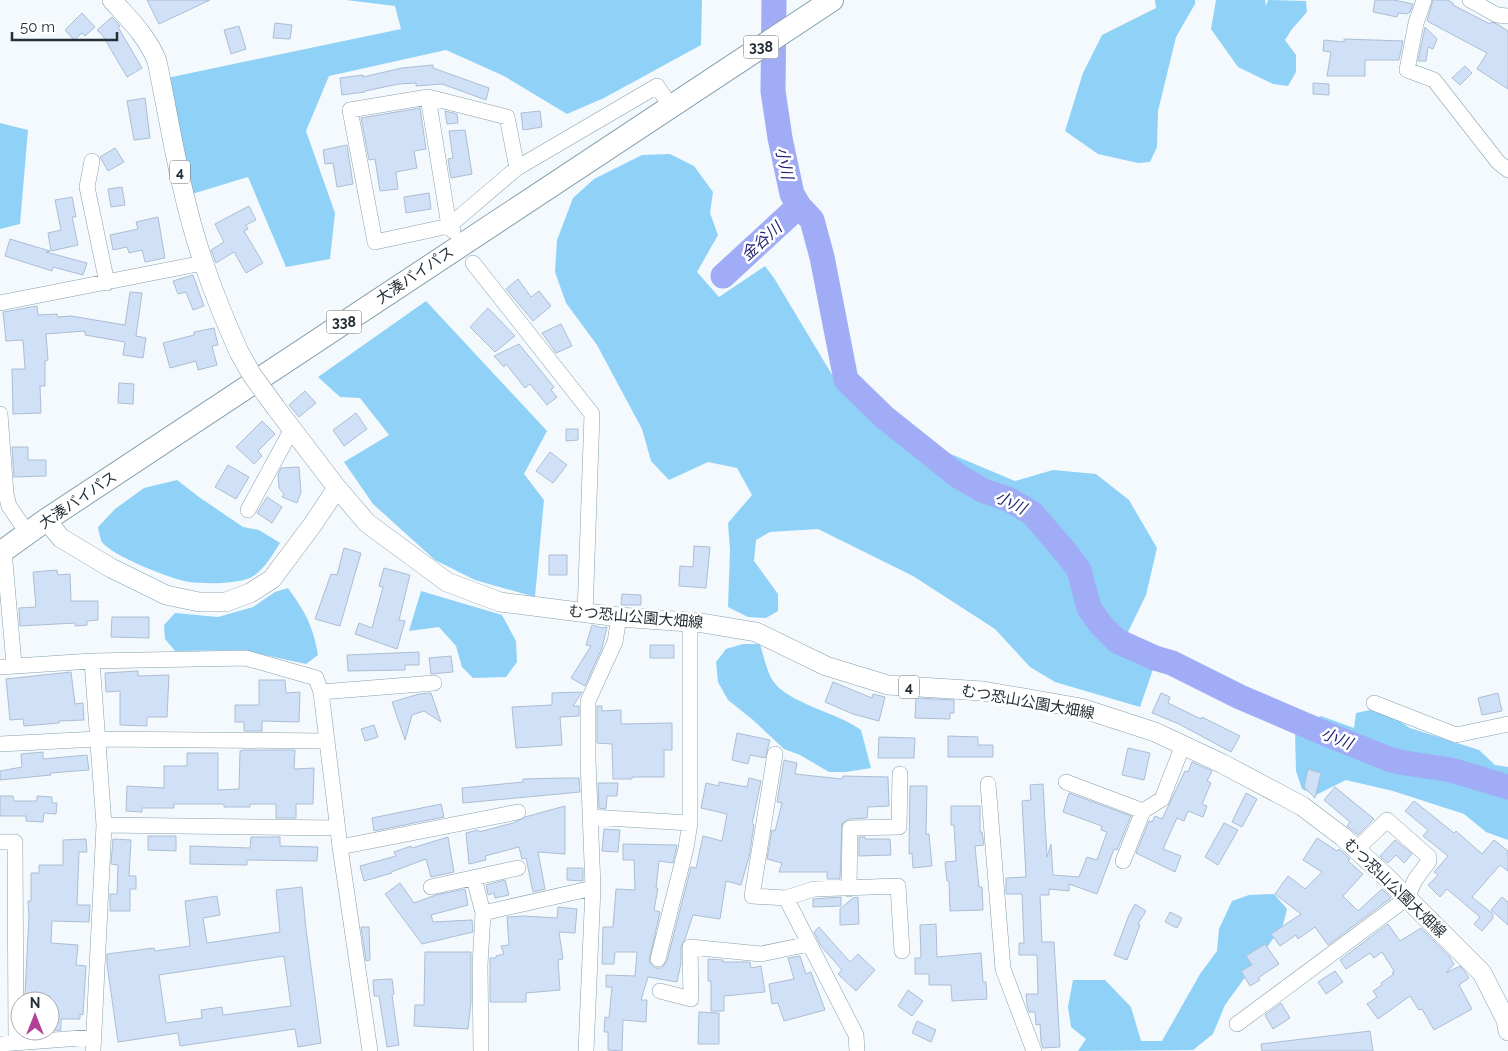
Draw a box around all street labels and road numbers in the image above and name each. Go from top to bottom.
road number: 338 [744,36,778,58]
road number: 4 [170,160,190,183]
street label: 大湊バイパス [373,242,457,308]
road number: 338 [326,311,362,334]
street label: 大湊バイパス [36,467,120,533]
street label: むつ恐山公園大畑線 [568,602,704,632]
road number: 4 [899,676,919,699]
street label: むつ恐山公園大畑線 [960,681,1096,723]
street label: むつ恐山公園大畑線 [1340,835,1450,941]

